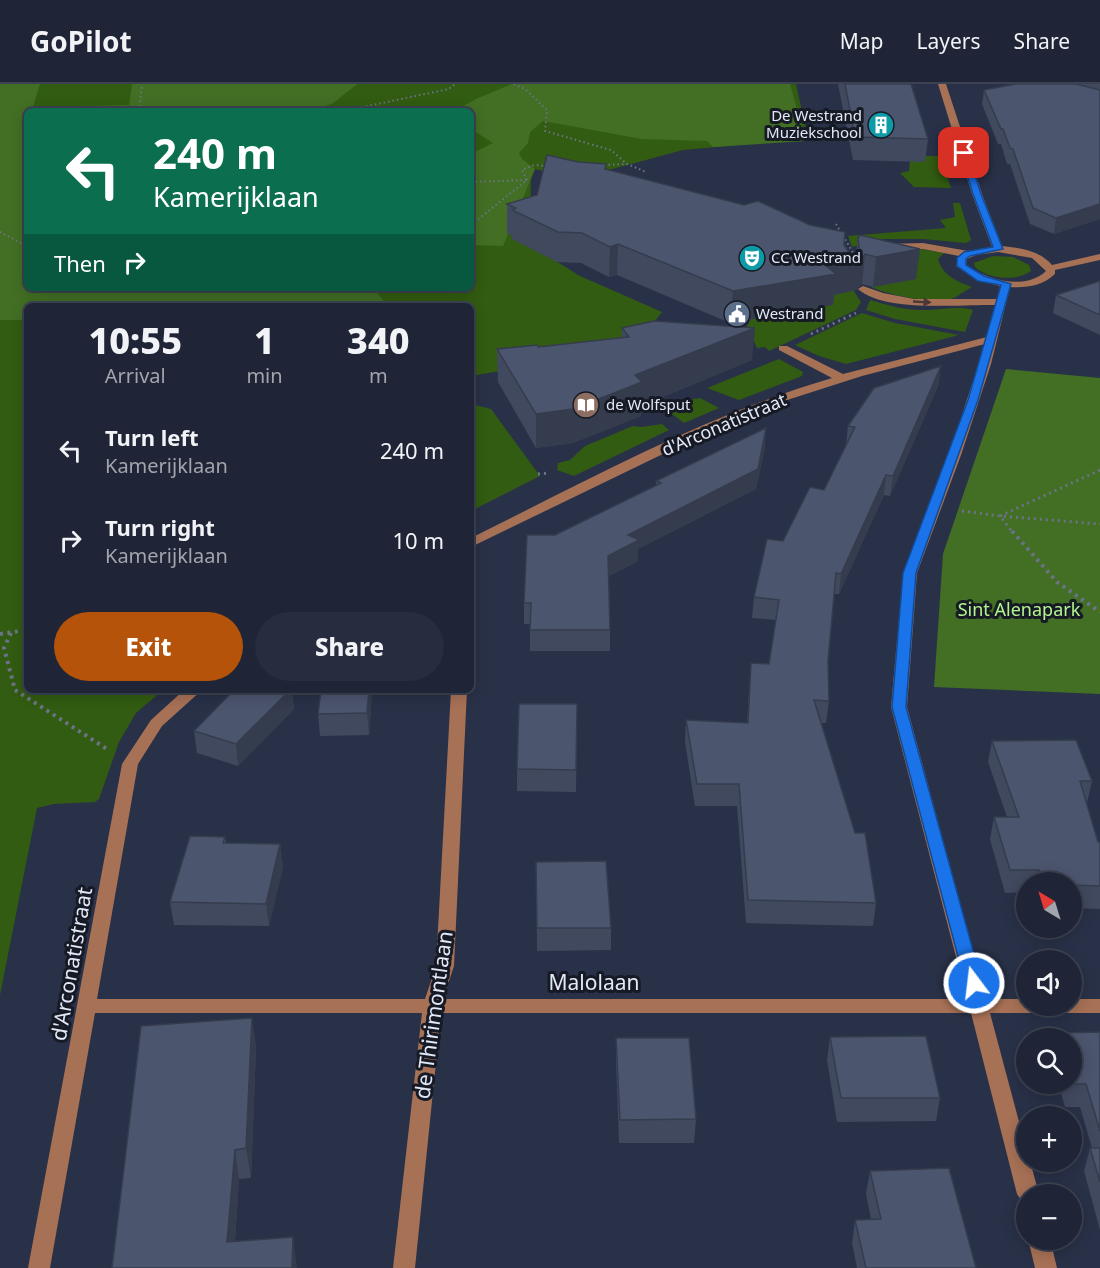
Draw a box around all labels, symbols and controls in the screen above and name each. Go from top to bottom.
text: GoPilot [30,22,132,60]
text: Map [840,27,884,55]
text: Layers [917,27,981,55]
text: Share [1014,27,1070,55]
place label: De Westrand Muziekschool [766,105,862,142]
building icon: De Westrand Muziekschool [866,110,896,140]
text: 240 m [153,124,277,181]
pin [938,127,989,178]
icon: left [54,132,132,210]
icon: arrive [947,136,980,169]
text: Kamerijklaan [153,178,319,215]
theatre icon: CC Westrand [737,243,767,273]
icon: right [118,246,151,279]
place label: CC Westrand [771,247,861,267]
text: Then [54,248,106,278]
one-way arrow [913,298,932,307]
public building icon: Westrand [722,299,752,329]
place label: Westrand [756,303,824,323]
text: 10:55 [88,316,182,365]
text: 1 [254,316,275,365]
text: 340 [347,316,410,365]
text: Arrival [105,362,166,389]
text: min [246,362,283,389]
text: m [369,362,388,389]
street label: d'Arconatistraat [658,387,790,461]
library icon: de Wolfsput [571,390,601,420]
place label: de Wolfsput [606,394,691,414]
text: Turn left [105,422,199,452]
icon: left [54,434,87,467]
text: 240 m [380,435,444,465]
text: Kamerijklaan [105,452,228,479]
text: Turn right [105,512,215,542]
icon: right [54,524,87,557]
text: 10 m [393,525,444,555]
text: Kamerijklaan [105,542,228,569]
park label: Sint Alenapark [958,597,1081,621]
button: Exit [54,612,243,681]
button: Share [255,612,444,681]
north arrow [1016,872,1082,938]
map controls [1016,872,1082,1250]
street label: d'Arconatistraat [44,884,98,1043]
street label: de Thirimontlaan [407,929,459,1101]
button: sound [1016,950,1082,1016]
position arrow [942,951,1006,1015]
street label: Malolaan [549,968,639,996]
button: search [1016,1028,1082,1094]
button: + [1016,1106,1082,1172]
button: − [1016,1184,1082,1250]

